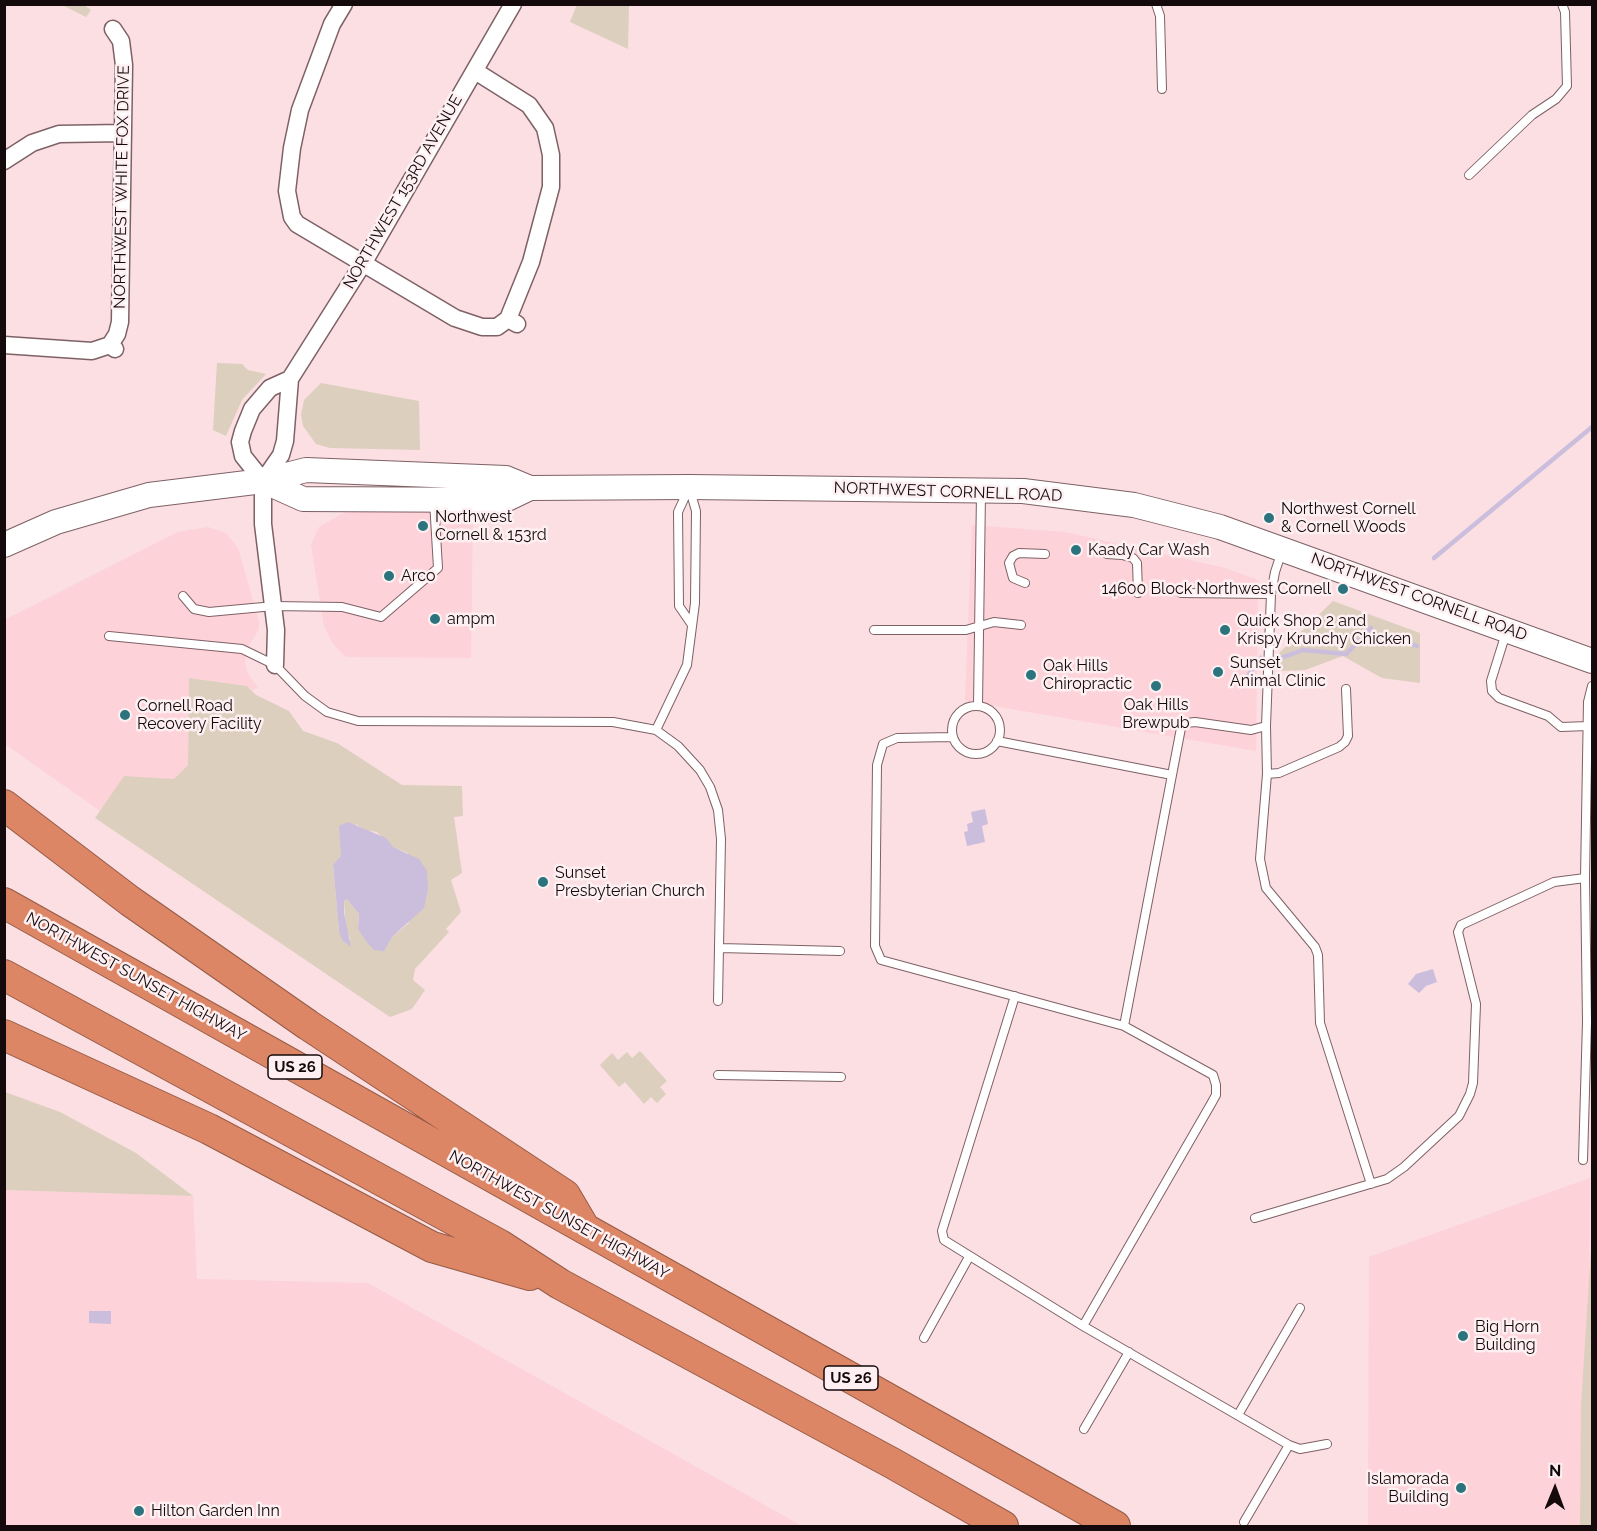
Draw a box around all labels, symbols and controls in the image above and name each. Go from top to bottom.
street label: NORTHWEST WHITE FOX DRIVE [110,65,134,309]
street label: NORTHWEST 153RD AVENUE [339,92,467,292]
street label: NORTHWEST CORNELL ROAD [833,478,1063,506]
place label: Northwest Cornell & Cornell Woods [1281,499,1416,537]
place label: Northwest Cornell & 153rd [435,507,547,545]
marker: Northwest Cornell & Cornell Woods [1262,511,1276,525]
marker: Northwest Cornell & 153rd [416,519,430,533]
place label: Kaady Car Wash [1088,540,1209,560]
marker: Kaady Car Wash [1069,543,1083,557]
street label: NORTHWEST CORNELL ROAD [1308,549,1530,645]
place label: Arco [401,566,435,586]
marker: Arco [382,569,396,583]
place label: 14600 Block Northwest Cornell [1102,579,1331,599]
marker: 14600 Block Northwest Cornell [1336,582,1350,596]
place label: ampm [447,609,495,629]
place label: Quick Shop 2 and Krispy Krunchy Chicken [1237,611,1411,649]
marker: ampm [428,612,442,626]
marker: Quick Shop 2 and Krispy Krunchy Chicken [1218,623,1232,637]
place label: Sunset Animal Clinic [1230,653,1326,691]
place label: Oak Hills Chiropractic [1043,656,1132,694]
marker: Sunset Animal Clinic [1211,665,1225,679]
marker: Oak Hills Chiropractic [1024,668,1038,682]
marker: Oak Hills Brewpub [1149,679,1163,693]
place label: Oak Hills Brewpub [1122,695,1190,733]
place label: Cornell Road Recovery Facility [137,696,262,734]
marker: Cornell Road Recovery Facility [118,708,132,722]
place label: Sunset Presbyterian Church [555,863,705,901]
marker: Sunset Presbyterian Church [536,875,550,889]
street label: NORTHWEST SUNSET HIGHWAY [23,908,249,1046]
road number: US 26 [268,1055,322,1079]
street label: NORTHWEST SUNSET HIGHWAY [446,1146,672,1284]
place label: Big Horn Building [1475,1317,1539,1355]
marker: Big Horn Building [1456,1329,1470,1343]
road number: US 26 [824,1366,878,1390]
north arrow [1525,1459,1585,1519]
text: N [1549,1461,1562,1480]
place label: Islamorada Building [1367,1469,1449,1507]
marker: Islamorada Building [1454,1481,1468,1495]
place label: Hilton Garden Inn [151,1501,280,1521]
marker: Hilton Garden Inn [132,1504,146,1518]

